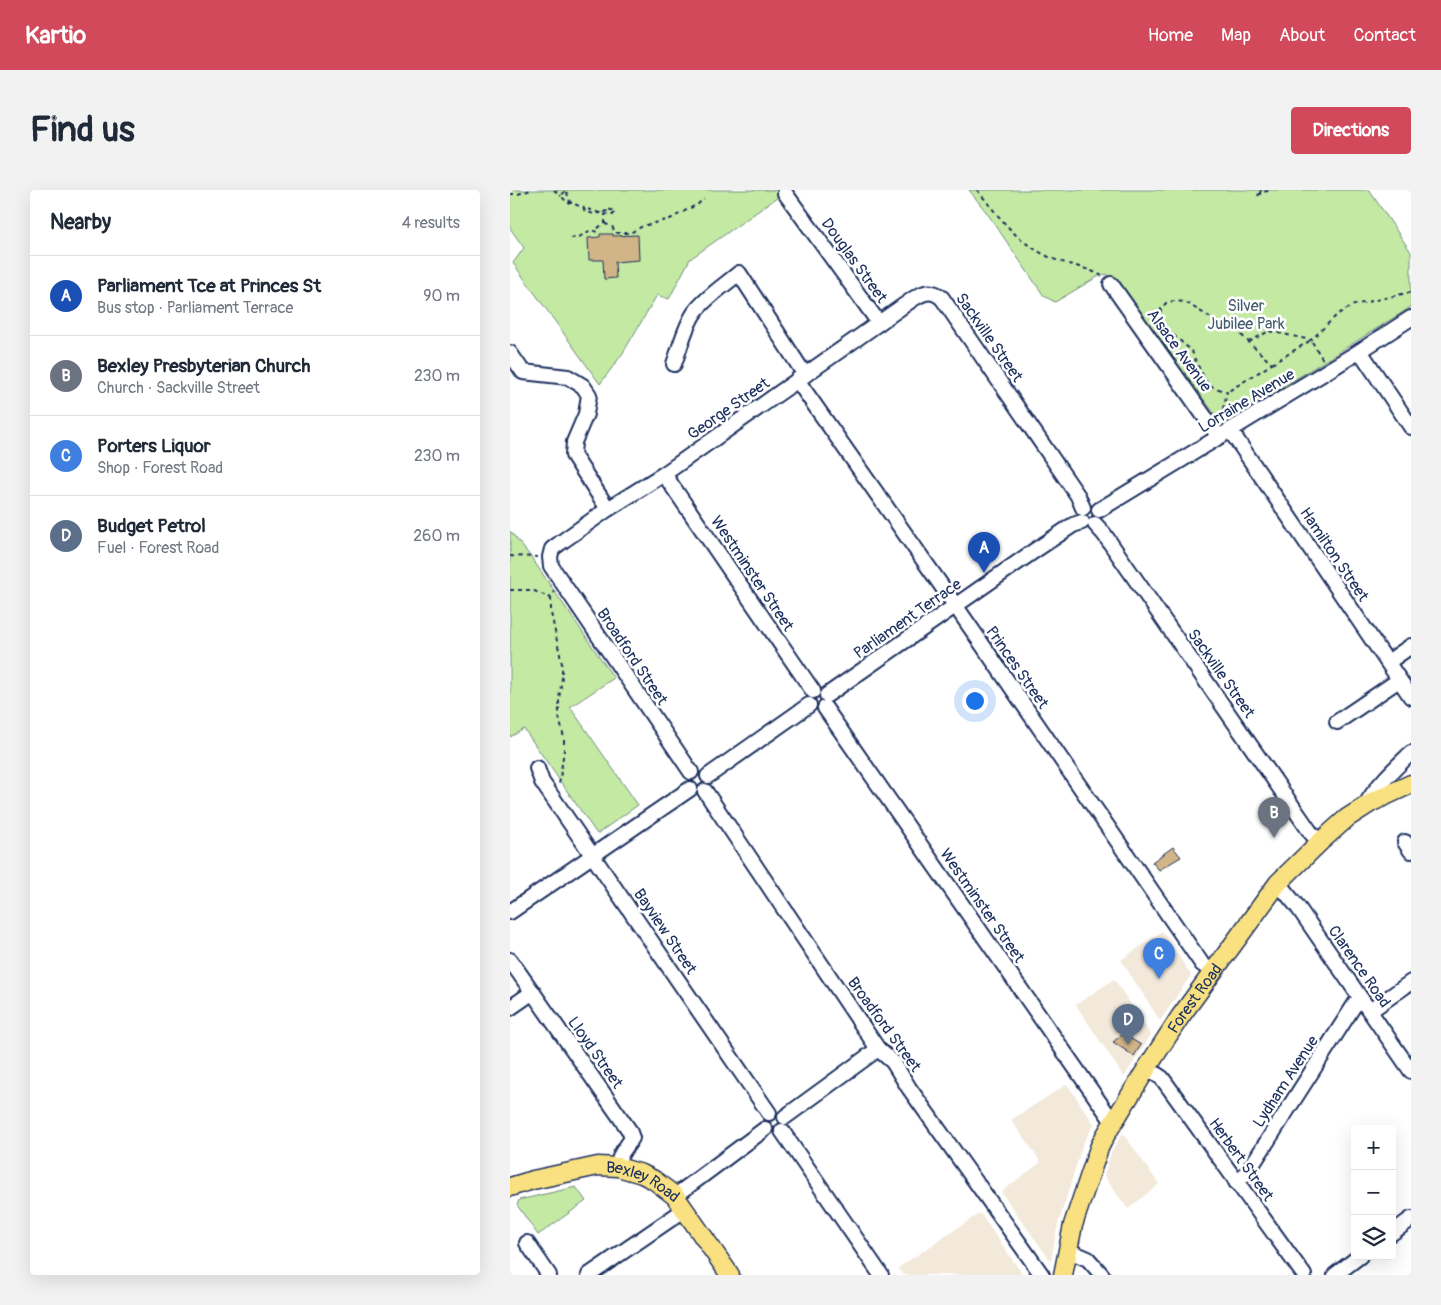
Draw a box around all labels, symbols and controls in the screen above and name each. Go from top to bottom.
text: Kartio [25,21,86,50]
text: Home [1148,24,1193,47]
text: Map [1221,24,1251,47]
text: About [1279,24,1325,47]
text: Contact [1353,24,1416,47]
button: Directions [1291,107,1411,154]
text: Find us [30,108,135,152]
text: Nearby [50,209,111,236]
text: 4 results [402,213,460,233]
street label: Douglas Street [817,214,892,307]
text: Parliament Tce at Princes St [97,274,321,298]
text: A [61,286,71,306]
text: 90 m [423,286,460,306]
street label: Sackville Street [951,289,1028,386]
park label: Silver Jubilee Park [1207,296,1285,334]
text: Bus stop · Parliament Terrace [97,298,293,318]
street label: Alsace Avenue [1142,305,1216,396]
text: Bexley Presbyterian Church [97,354,310,378]
street label: Lorraine Avenue [1195,364,1298,437]
text: B [61,366,71,386]
text: 230 m [414,366,460,386]
street label: George Street [684,373,774,444]
text: Church · Sackville Street [97,378,260,398]
text: Porters Liquor [97,434,210,458]
text: C [61,446,71,466]
text: 230 m [414,446,460,466]
text: Shop · Forest Road [97,458,223,478]
street label: Hamilton Street [1295,504,1373,606]
street label: Westminster Street [706,512,798,636]
text: Budget Petrol [97,514,206,538]
text: D [61,526,71,546]
text: 260 m [413,526,460,546]
pin: A [968,532,1000,573]
text: Fuel · Forest Road [97,538,219,558]
street label: Parliament Terrace [850,574,965,663]
street label: Broadford Street [592,604,672,709]
street label: Princes Street [981,623,1053,713]
street label: Sackville Street [1183,625,1260,722]
your location [962,688,988,714]
pin: B [1258,797,1290,838]
street label: Westminster Street [935,845,1029,967]
street label: Bayview Street [629,885,701,979]
street label: Clarence Road [1324,922,1395,1012]
pin: C [1143,938,1175,979]
street label: Forest Road [1163,960,1227,1037]
street label: Broadford Street [843,973,926,1076]
pin: D [1112,1004,1144,1045]
street label: Lloyd Street [563,1013,627,1093]
street label: Lydham Avenue [1249,1032,1323,1131]
street label: Herbert Street [1204,1114,1278,1205]
map controls [1351,1125,1396,1260]
button: + [1351,1125,1396,1170]
street label: Bexley Road [606,1157,683,1207]
button: − [1351,1170,1396,1215]
button: layers [1351,1215,1396,1260]

